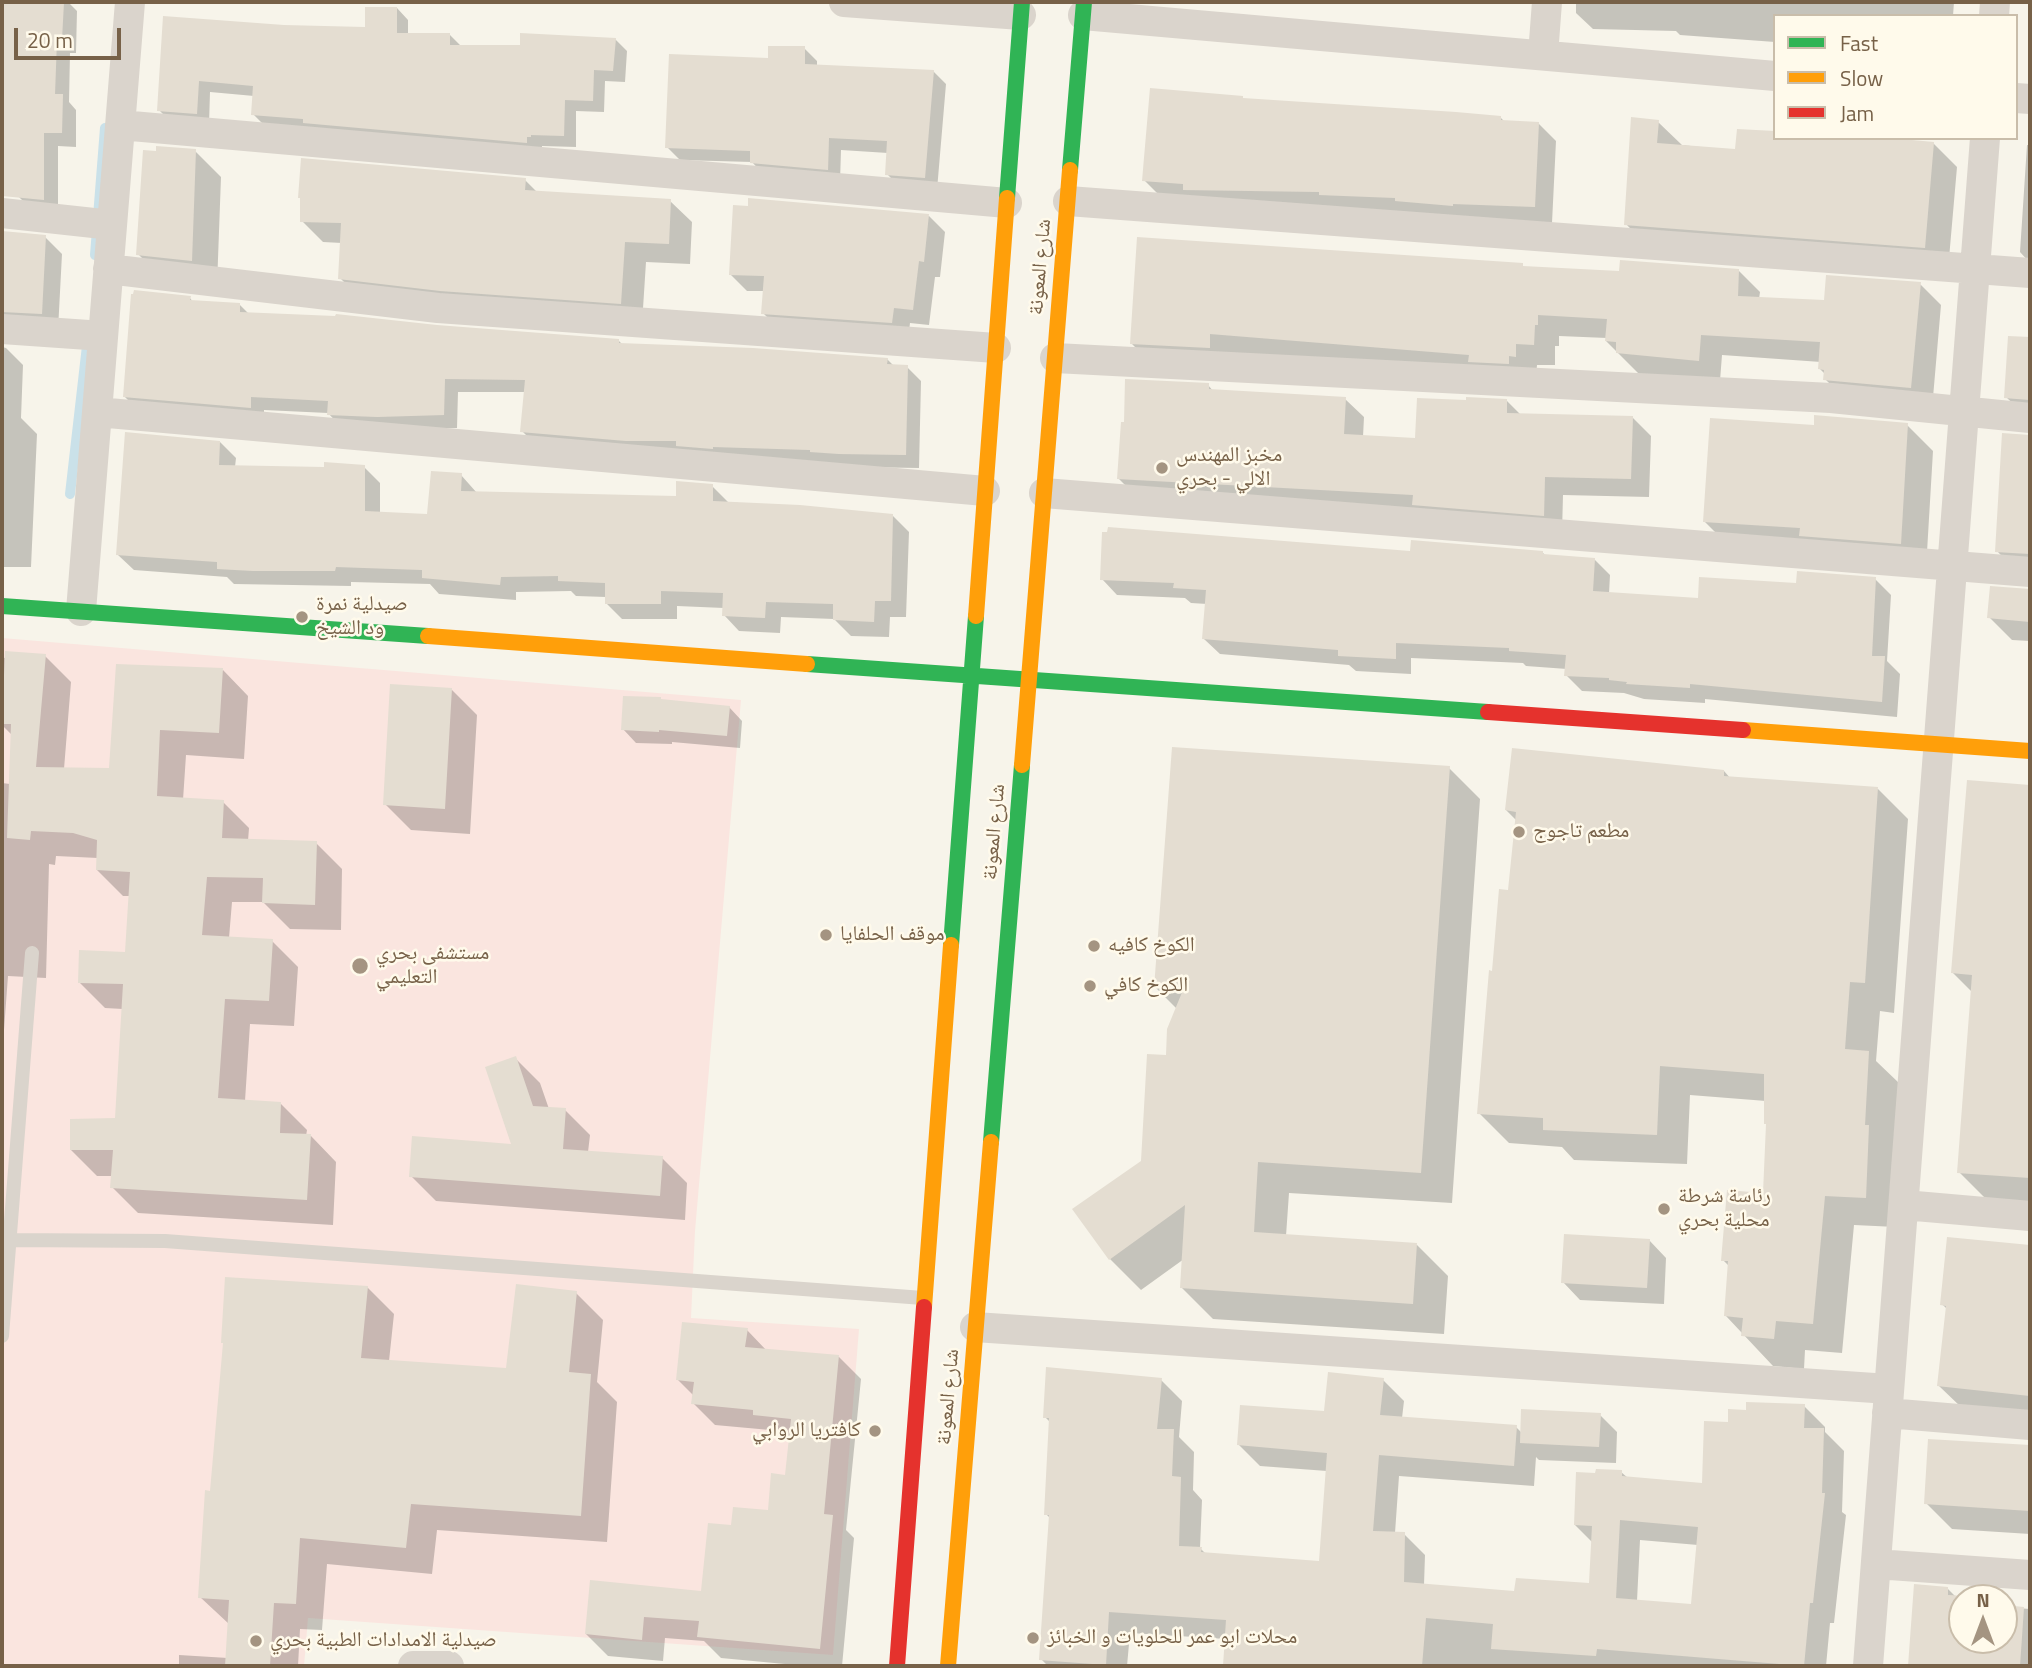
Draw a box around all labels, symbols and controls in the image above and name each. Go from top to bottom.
scale bar [18,14,124,58]
legend [1773,14,2018,140]
text: 20 m [27,24,73,56]
text: Fast [1840,27,1878,59]
text: Slow [1840,62,1883,94]
text: Jam [1840,97,1874,129]
street label: شارع المعونة [1024,218,1058,316]
place label: مخبز المهندس الالي - بحري [1176,443,1282,493]
marker: مخبز المهندس الالي - بحري [1154,460,1170,476]
place label: صيدلية نمرة ود الشيخ [316,592,408,642]
marker: صيدلية نمرة ود الشيخ [294,609,310,625]
street label: شارع المعونة [978,783,1012,881]
place label: مطعم تاجوج [1533,819,1629,845]
marker: مطعم تاجوج [1511,824,1527,840]
place label: موقف الحلفايا [840,922,945,948]
marker: موقف الحلفايا [818,927,834,943]
place label: الكوخ كافيه [1108,933,1195,959]
marker: الكوخ كافيه [1086,938,1102,954]
place label: مستشفى بحري التعليمي [376,941,489,991]
marker: مستشفى بحري التعليمي [350,956,370,976]
place label: الكوخ كافي [1104,973,1188,999]
marker: الكوخ كافي [1082,978,1098,994]
place label: رئاسة شرطة محلية بحري [1678,1184,1771,1234]
marker: رئاسة شرطة محلية بحري [1656,1201,1672,1217]
street label: شارع المعونة [932,1348,966,1446]
place label: كافتريا الروابي [752,1418,861,1444]
marker: كافتريا الروابي [867,1423,883,1439]
north arrow [1948,1584,2018,1654]
text: N [1976,1585,1990,1614]
place label: محلات ابو عمر للحلويات و الخبائز [1047,1625,1297,1651]
place label: صيدلية الامدادات الطبية بحري [270,1628,497,1654]
marker: محلات ابو عمر للحلويات و الخبائز [1025,1630,1041,1646]
marker: صيدلية الامدادات الطبية بحري [248,1633,264,1649]

